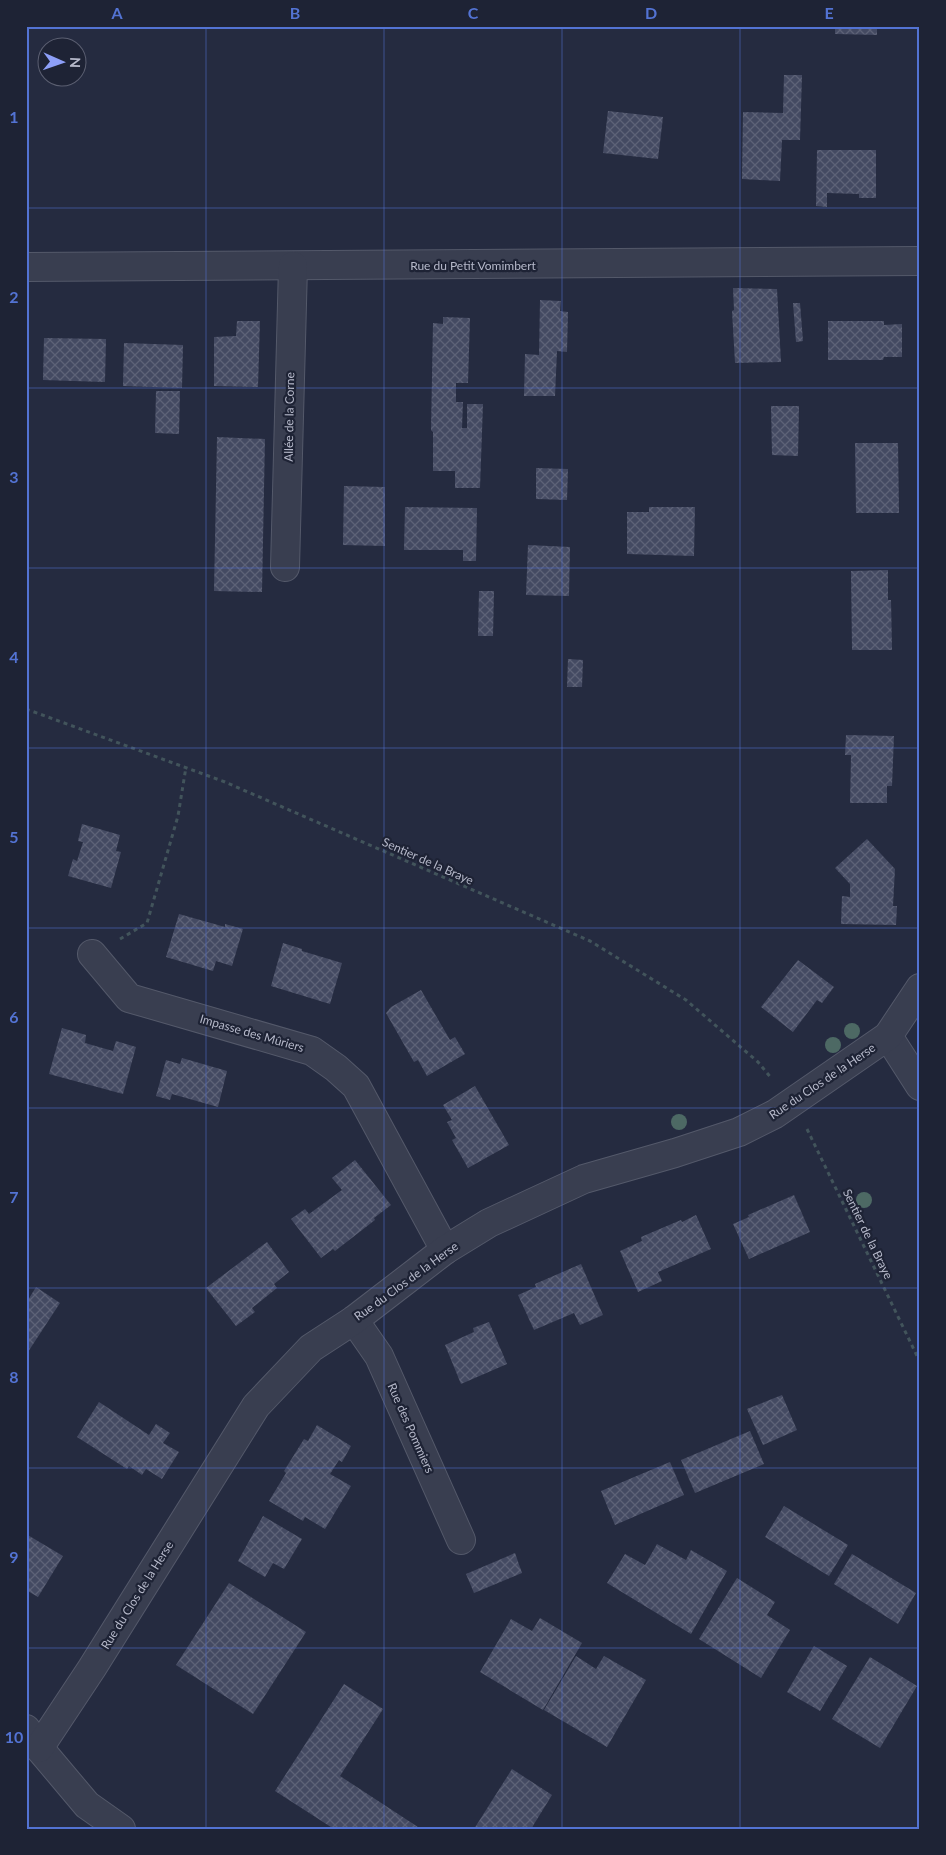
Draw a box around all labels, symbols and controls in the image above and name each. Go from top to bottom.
text: A [110,3,123,22]
text: B [290,3,300,22]
text: C [468,3,479,22]
text: D [645,3,657,22]
text: E [824,3,834,22]
north arrow [38,38,88,88]
text: N [67,57,84,68]
text: 1 [9,107,19,126]
street label: Rue du Petit Vomimbert [410,258,537,273]
text: 2 [9,287,19,306]
street label: Allée de la Corne [281,372,297,462]
text: 3 [9,467,19,486]
text: 4 [9,647,19,666]
text: 5 [9,827,19,846]
street label: Sentier de la Braye [380,834,476,888]
text: 6 [9,1007,19,1026]
street label: Impasse des Mûriers [198,1011,306,1055]
street label: Rue du Clos de la Herse [766,1040,878,1122]
street label: Sentier de la Braye [840,1186,896,1282]
text: 7 [9,1187,19,1206]
street label: Rue du Clos de la Herse [351,1238,461,1324]
text: 8 [9,1367,19,1386]
street label: Rue des Pommiers [384,1381,438,1475]
street label: Rue du Clos de la Herse [98,1538,176,1652]
text: 9 [9,1547,19,1566]
text: 10 [5,1727,23,1746]

